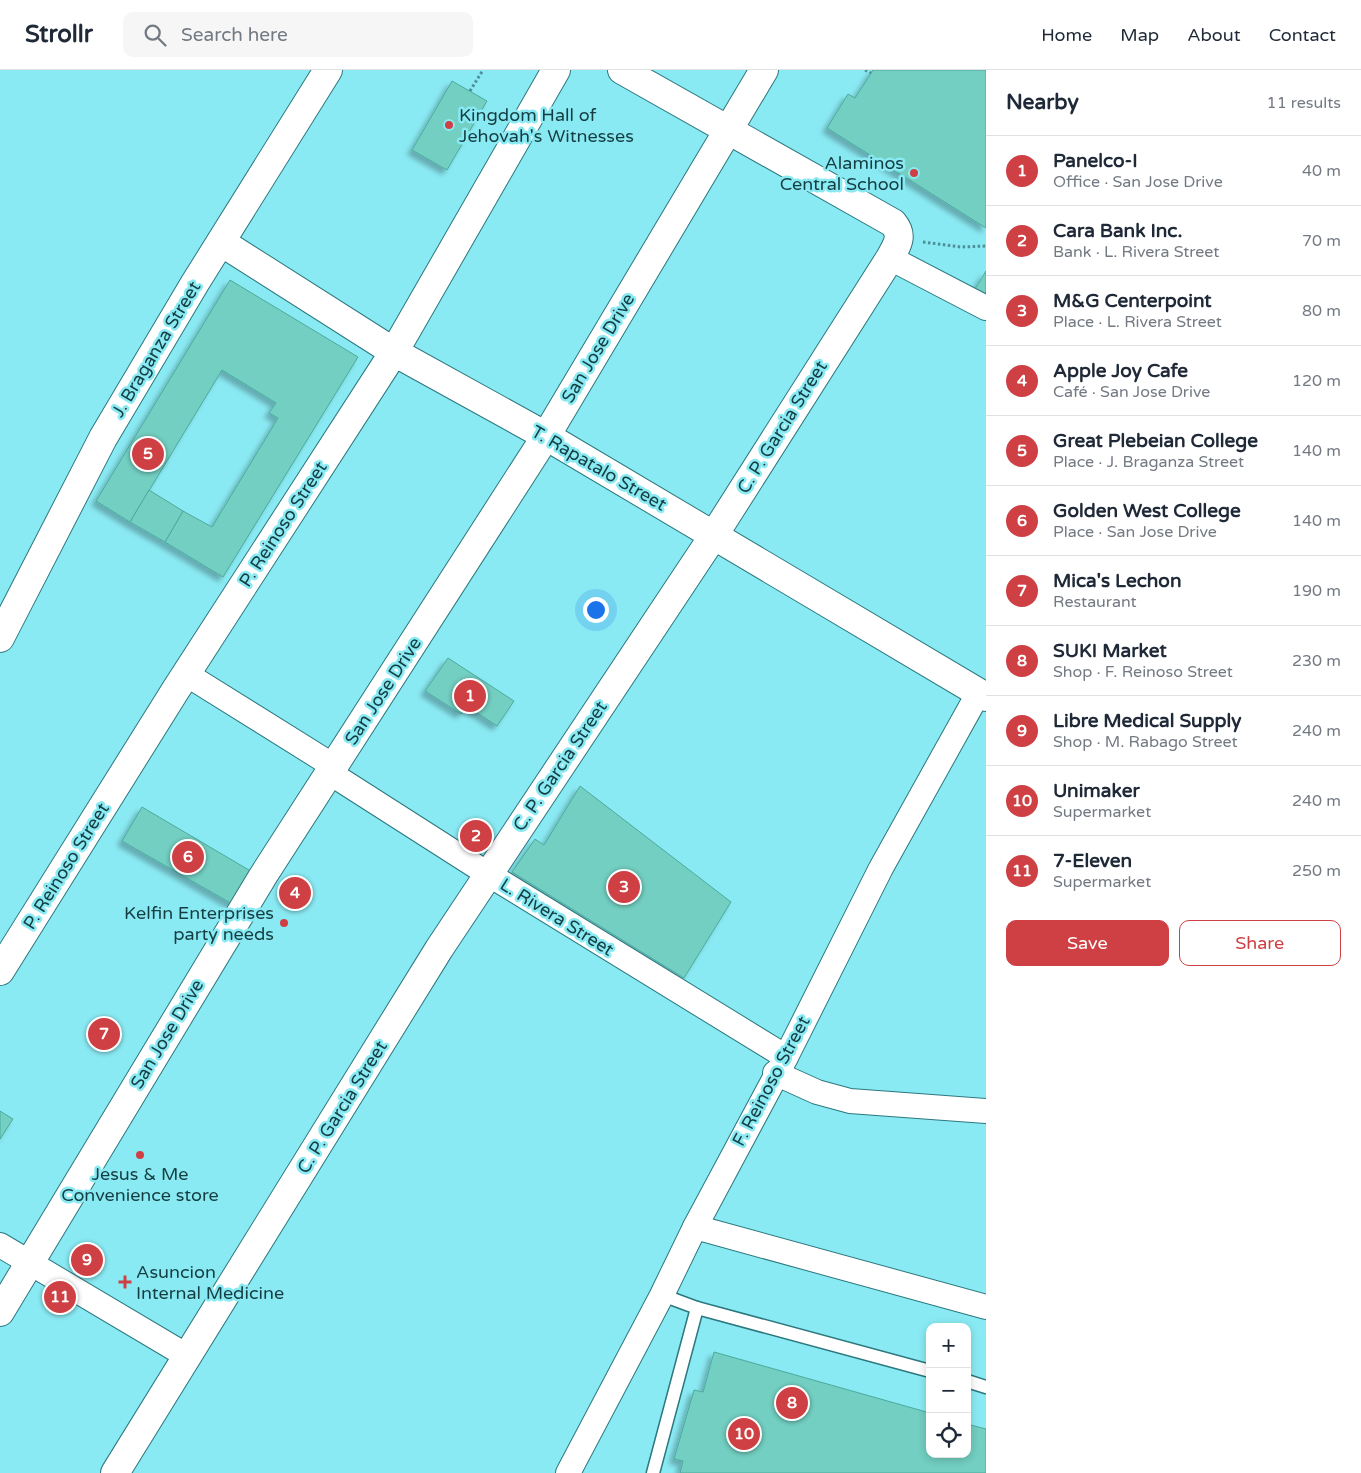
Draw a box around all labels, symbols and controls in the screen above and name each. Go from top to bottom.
search box [123,12,473,57]
text: Strollr [25,20,93,49]
icon: search [141,21,169,49]
text: Search here [181,24,288,46]
text: Home [1041,24,1092,46]
text: Map [1120,24,1159,46]
text: About [1187,24,1241,46]
text: Contact [1269,24,1336,46]
text: Nearby [1006,90,1079,115]
text: 11 results [1267,93,1341,113]
place label: Kingdom Hall of Jehovah's Witnesses [459,104,634,147]
marker: Kingdom Hall of Jehovah's Witnesses [443,119,455,131]
text: Panelco-I [1053,150,1138,172]
place label: Alaminos Central School [780,152,904,195]
text: 1 [1017,161,1027,181]
text: 40 m [1302,161,1341,181]
marker: Alaminos Central School [908,167,920,179]
text: Office · San Jose Drive [1053,172,1223,192]
text: Cara Bank Inc. [1053,220,1182,242]
text: 2 [1017,231,1027,251]
text: 70 m [1302,231,1341,251]
text: Bank · L. Rivera Street [1053,242,1219,262]
street label: J. Braganza Street [107,277,205,421]
street label: San Jose Drive [557,289,639,407]
text: M&G Centerpoint [1053,290,1212,312]
text: 3 [1017,301,1027,321]
text: 80 m [1302,301,1341,321]
text: Place · L. Rivera Street [1053,312,1222,332]
street label: C. P. Garcia Street [732,356,832,498]
text: Apple Joy Cafe [1053,360,1188,382]
text: 4 [1017,371,1027,391]
text: 120 m [1292,371,1341,391]
text: Café · San Jose Drive [1053,382,1210,402]
street label: T. Rapatalo Street [528,420,670,516]
text: Great Plebeian College [1053,430,1258,452]
pin: 5 [132,435,164,473]
text: 5 [1017,441,1027,461]
text: 140 m [1292,441,1341,461]
text: Place · J. Braganza Street [1053,452,1244,472]
street label: P. Reinoso Street [234,457,332,591]
text: Golden West College [1053,500,1241,522]
text: 6 [1017,511,1027,531]
text: 140 m [1292,511,1341,531]
text: Place · San Jose Drive [1053,522,1217,542]
text: Mica's Lechon [1053,570,1182,592]
text: 7 [1017,581,1027,601]
text: 190 m [1292,581,1341,601]
text: Restaurant [1053,592,1137,612]
your location [583,597,609,623]
street label: San Jose Drive [340,633,426,749]
text: SUKI Market [1053,640,1167,662]
text: 8 [1017,651,1027,671]
text: 230 m [1292,651,1341,671]
text: Shop · F. Reinoso Street [1053,662,1233,682]
pin: 1 [454,677,486,715]
street label: C. P. Garcia Street [508,696,612,835]
text: Libre Medical Supply [1053,710,1241,732]
text: 9 [1017,721,1027,741]
text: 240 m [1292,721,1341,741]
text: Shop · M. Rabago Street [1053,732,1238,752]
text: Unimaker [1053,780,1140,802]
text: 10 [1012,791,1032,811]
text: 240 m [1292,791,1341,811]
street label: P. Reinoso Street [18,799,114,933]
text: Supermarket [1053,802,1151,822]
pin: 2 [460,817,492,855]
pin: 6 [172,838,204,876]
text: 7-Eleven [1053,850,1132,872]
text: 11 [1012,861,1032,881]
text: 250 m [1292,861,1341,881]
pin: 3 [608,868,640,906]
text: Supermarket [1053,872,1151,892]
street label: L. Rivera Street [496,873,618,961]
pin: 4 [279,874,311,912]
place label: Kelfin Enterprises party needs [124,902,274,945]
marker: Kelfin Enterprises party needs [278,917,290,929]
button: Save [1006,920,1169,966]
button: Share [1179,920,1341,966]
street label: San Jose Drive [126,975,208,1093]
street label: F. Reinoso Street [727,1012,815,1150]
pin: 7 [88,1015,120,1053]
street label: C. P. Garcia Street [292,1036,392,1178]
marker: Jesus & Me Convenience store [134,1149,146,1161]
place label: Jesus & Me Convenience store [61,1163,219,1206]
pin: 9 [71,1241,103,1279]
place label: Asuncion Internal Medicine [136,1261,284,1304]
marker: Asuncion Internal Medicine [118,1275,132,1289]
pin: 11 [44,1278,76,1316]
map controls [926,1323,971,1458]
button: + [926,1323,971,1368]
button: − [926,1368,971,1413]
pin: 8 [776,1384,808,1422]
button: locate [926,1413,971,1458]
pin: 10 [728,1415,760,1453]

